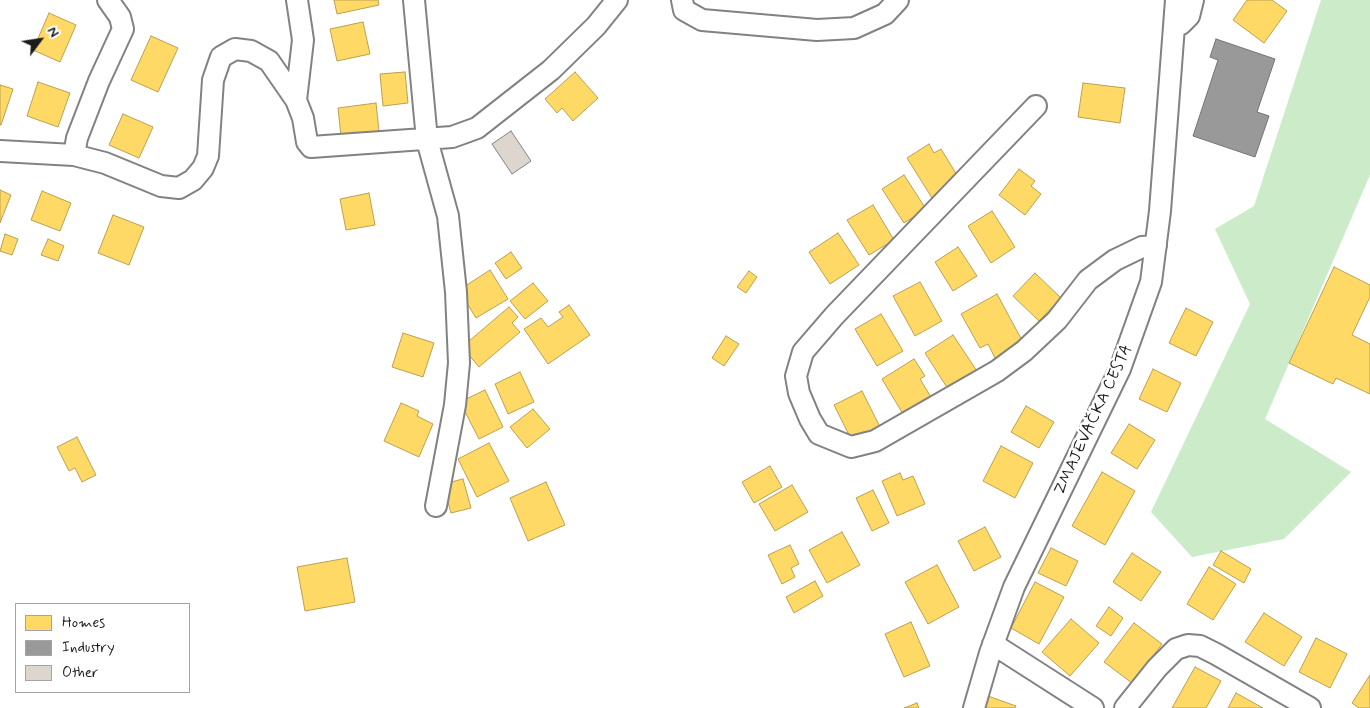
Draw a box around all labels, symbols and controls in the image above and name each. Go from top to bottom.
north arrow [15,15,65,65]
text: N [43,24,63,41]
street label: ZMAJEVAČKA CESTA [1051,342,1137,498]
legend [15,603,190,693]
text: Homes [62,613,105,633]
text: Industry [62,638,115,658]
text: Other [62,663,98,683]

